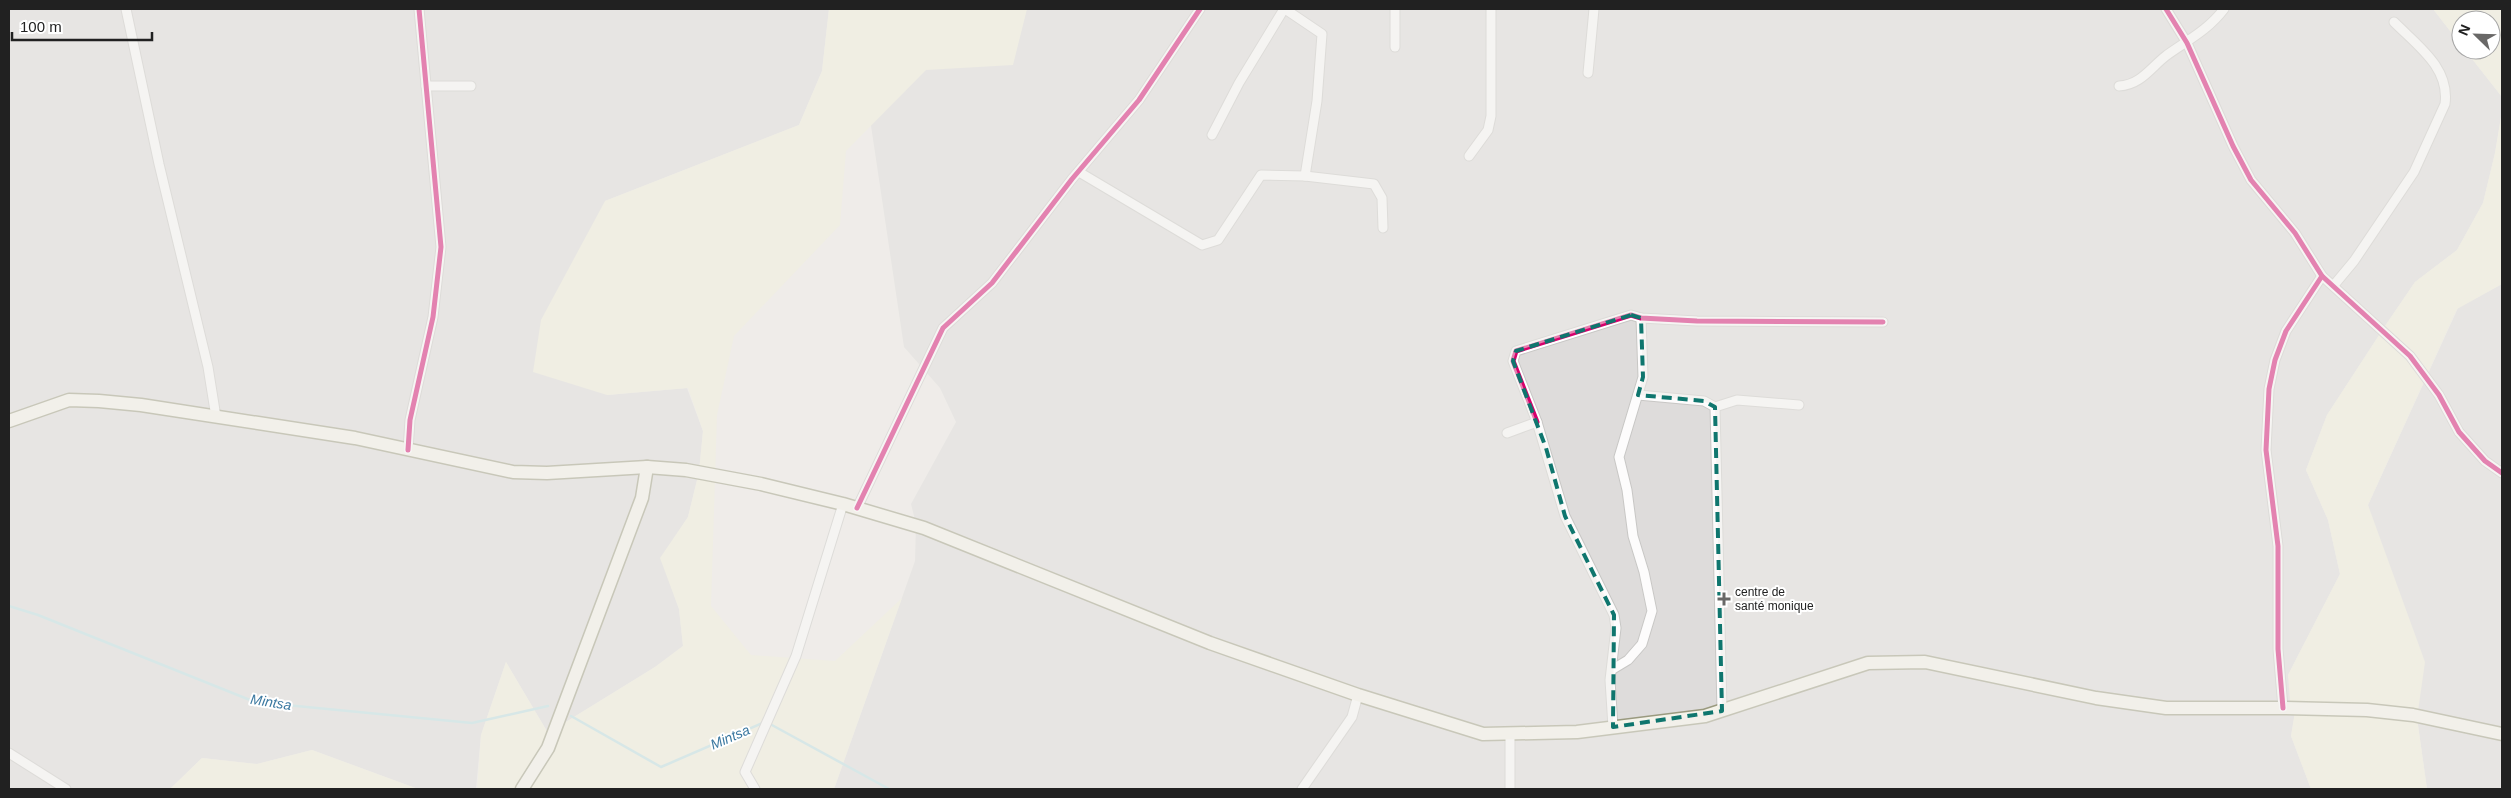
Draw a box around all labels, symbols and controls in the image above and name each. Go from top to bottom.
scale bar [12,10,152,42]
north arrow [2451,10,2501,60]
text: 100 m [20,18,62,35]
text: N [2455,22,2473,38]
place label: centre de santé monique [1735,585,1814,613]
marker: centre de santé monique [1717,592,1731,606]
water label: Mintsa [249,691,293,713]
water label: Mintsa [708,721,752,752]

